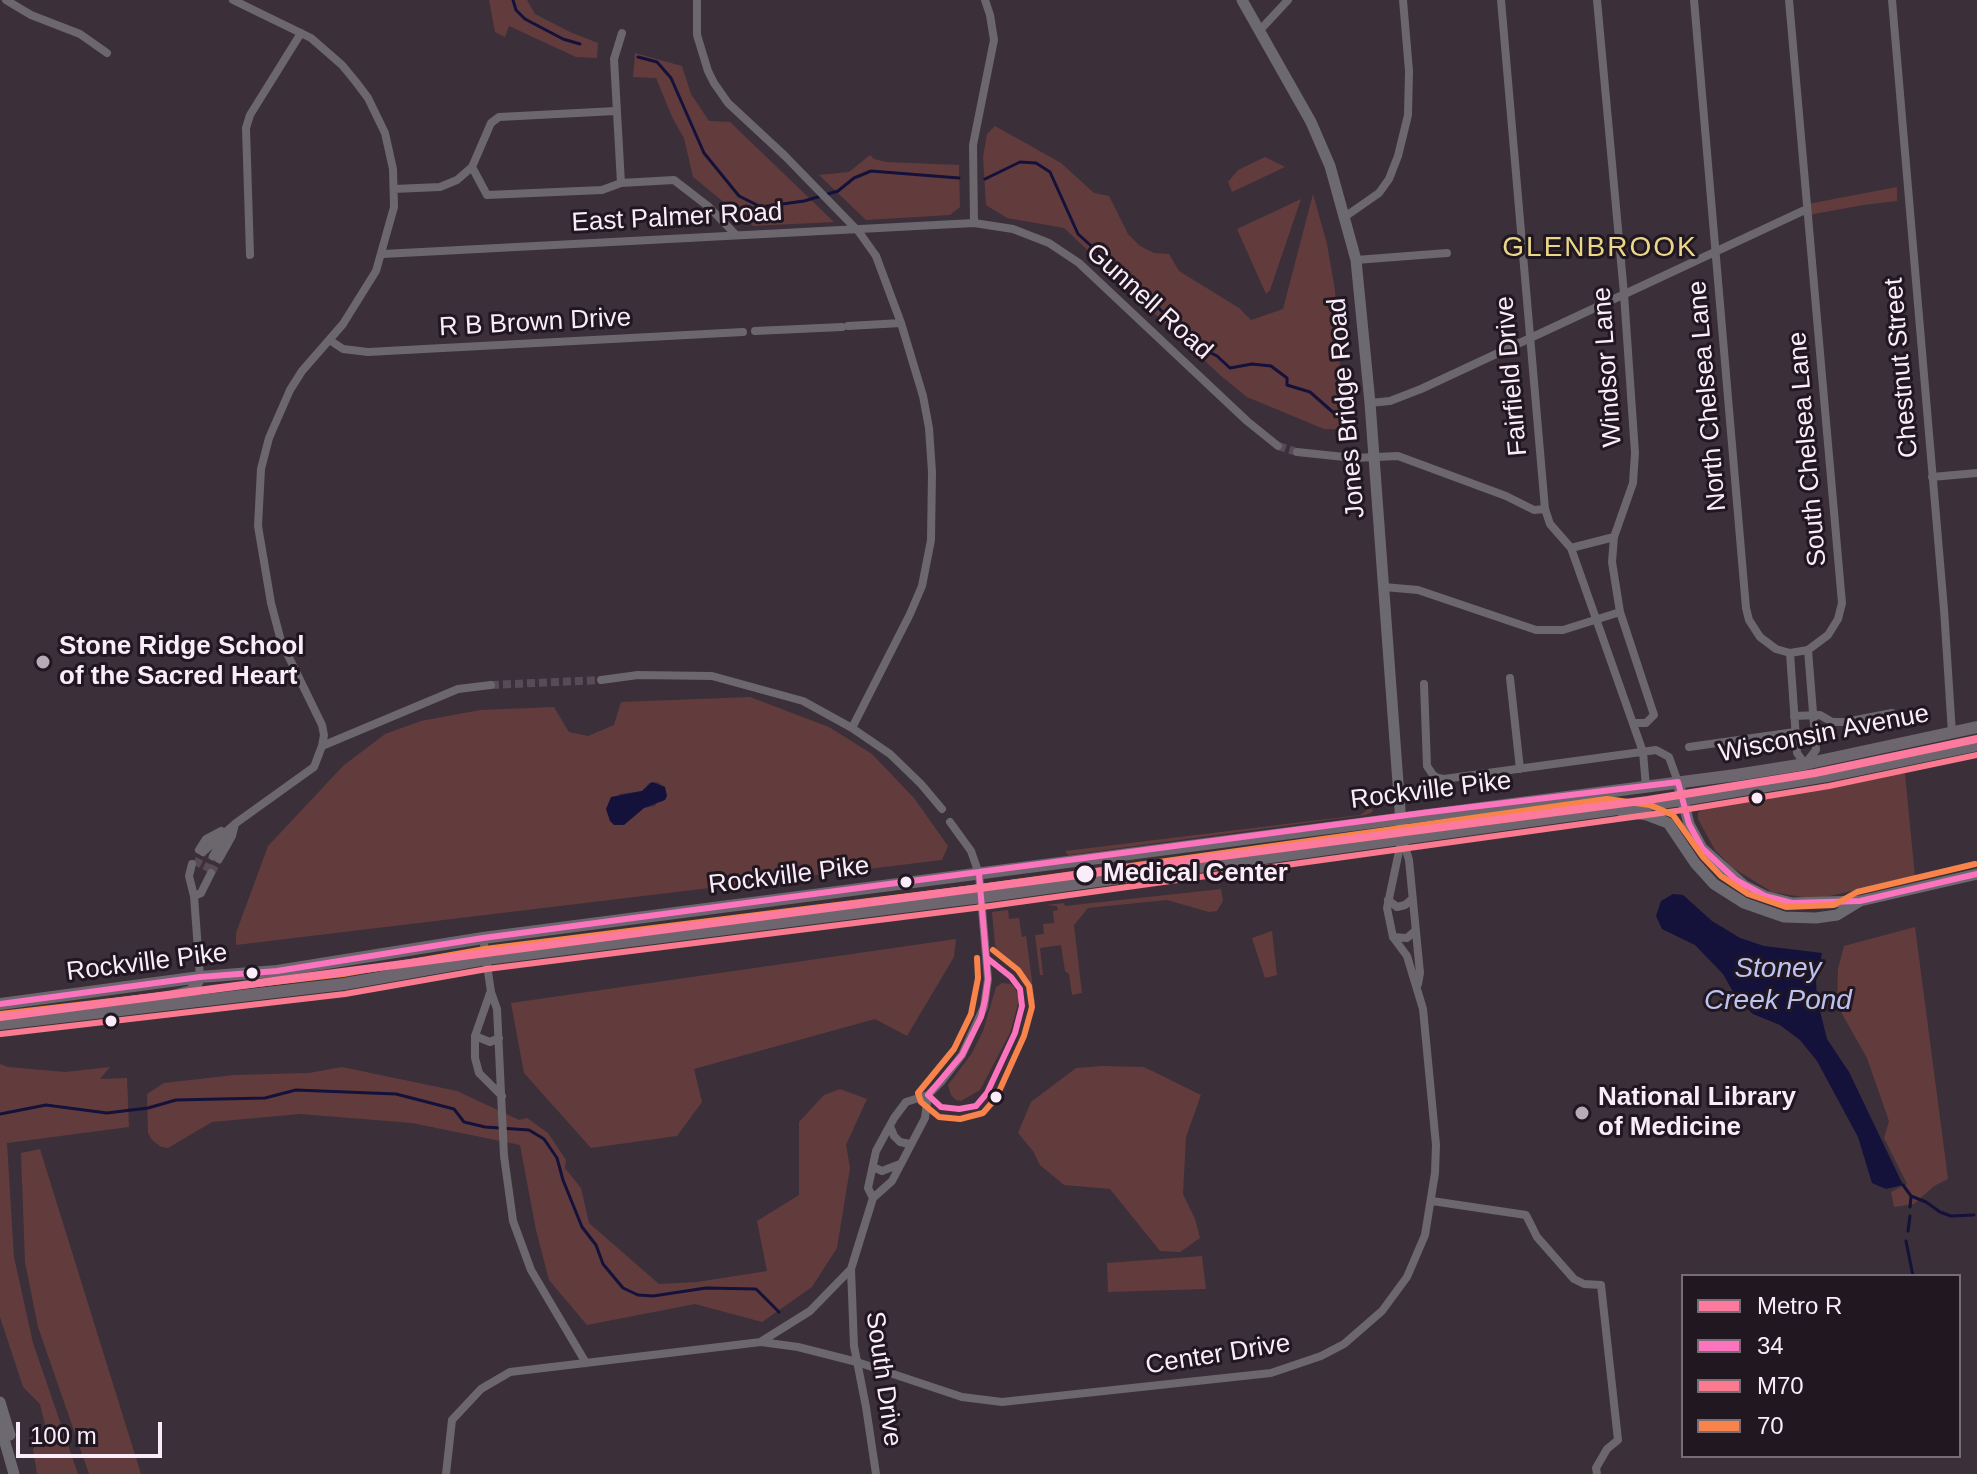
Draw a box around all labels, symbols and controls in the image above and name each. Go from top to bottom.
street label: East Palmer Road [571,197,783,239]
district label: GLENBROOK [1502,231,1698,265]
street label: Gunnell Road [1079,237,1219,367]
street label: Chestnut Street [1879,277,1925,459]
street label: North Chelsea Lane [1682,279,1734,513]
street label: Windsor Lane [1587,286,1629,448]
street label: Fairfield Drive [1489,295,1535,457]
street label: Jones Bridge Road [1322,296,1372,520]
street label: R B Brown Drive [438,302,632,344]
street label: South Chelsea Lane [1782,330,1834,568]
place label: Stone Ridge School of the Sacred Heart [59,631,305,692]
marker: Stone Ridge School of the Sacred Heart [34,653,52,671]
street label: Wisconsin Avenue [1716,698,1932,770]
street label: Rockville Pike [1349,766,1513,816]
unlabelled marker [1749,790,1765,806]
street label: Rockville Pike [707,851,871,901]
place label: Medical Center [1103,858,1288,890]
marker: Medical Center [1074,863,1096,885]
unlabelled marker [898,874,914,890]
street label: Rockville Pike [65,938,229,988]
water label: Stoney Creek Pond [1704,952,1852,1018]
unlabelled marker [244,965,260,981]
unlabelled marker [103,1013,119,1029]
place label: National Library of Medicine [1598,1082,1796,1144]
unlabelled marker [988,1089,1004,1105]
marker: National Library of Medicine [1573,1104,1591,1122]
legend [1681,1274,1961,1458]
text: Metro R [1757,1292,1842,1319]
street label: South Drive [858,1310,908,1448]
street label: Center Drive [1143,1328,1293,1382]
text: 34 [1757,1332,1784,1359]
text: M70 [1757,1372,1804,1399]
scale bar [20,1406,166,1456]
text: 70 [1757,1412,1784,1439]
text: 100 m [30,1422,97,1449]

